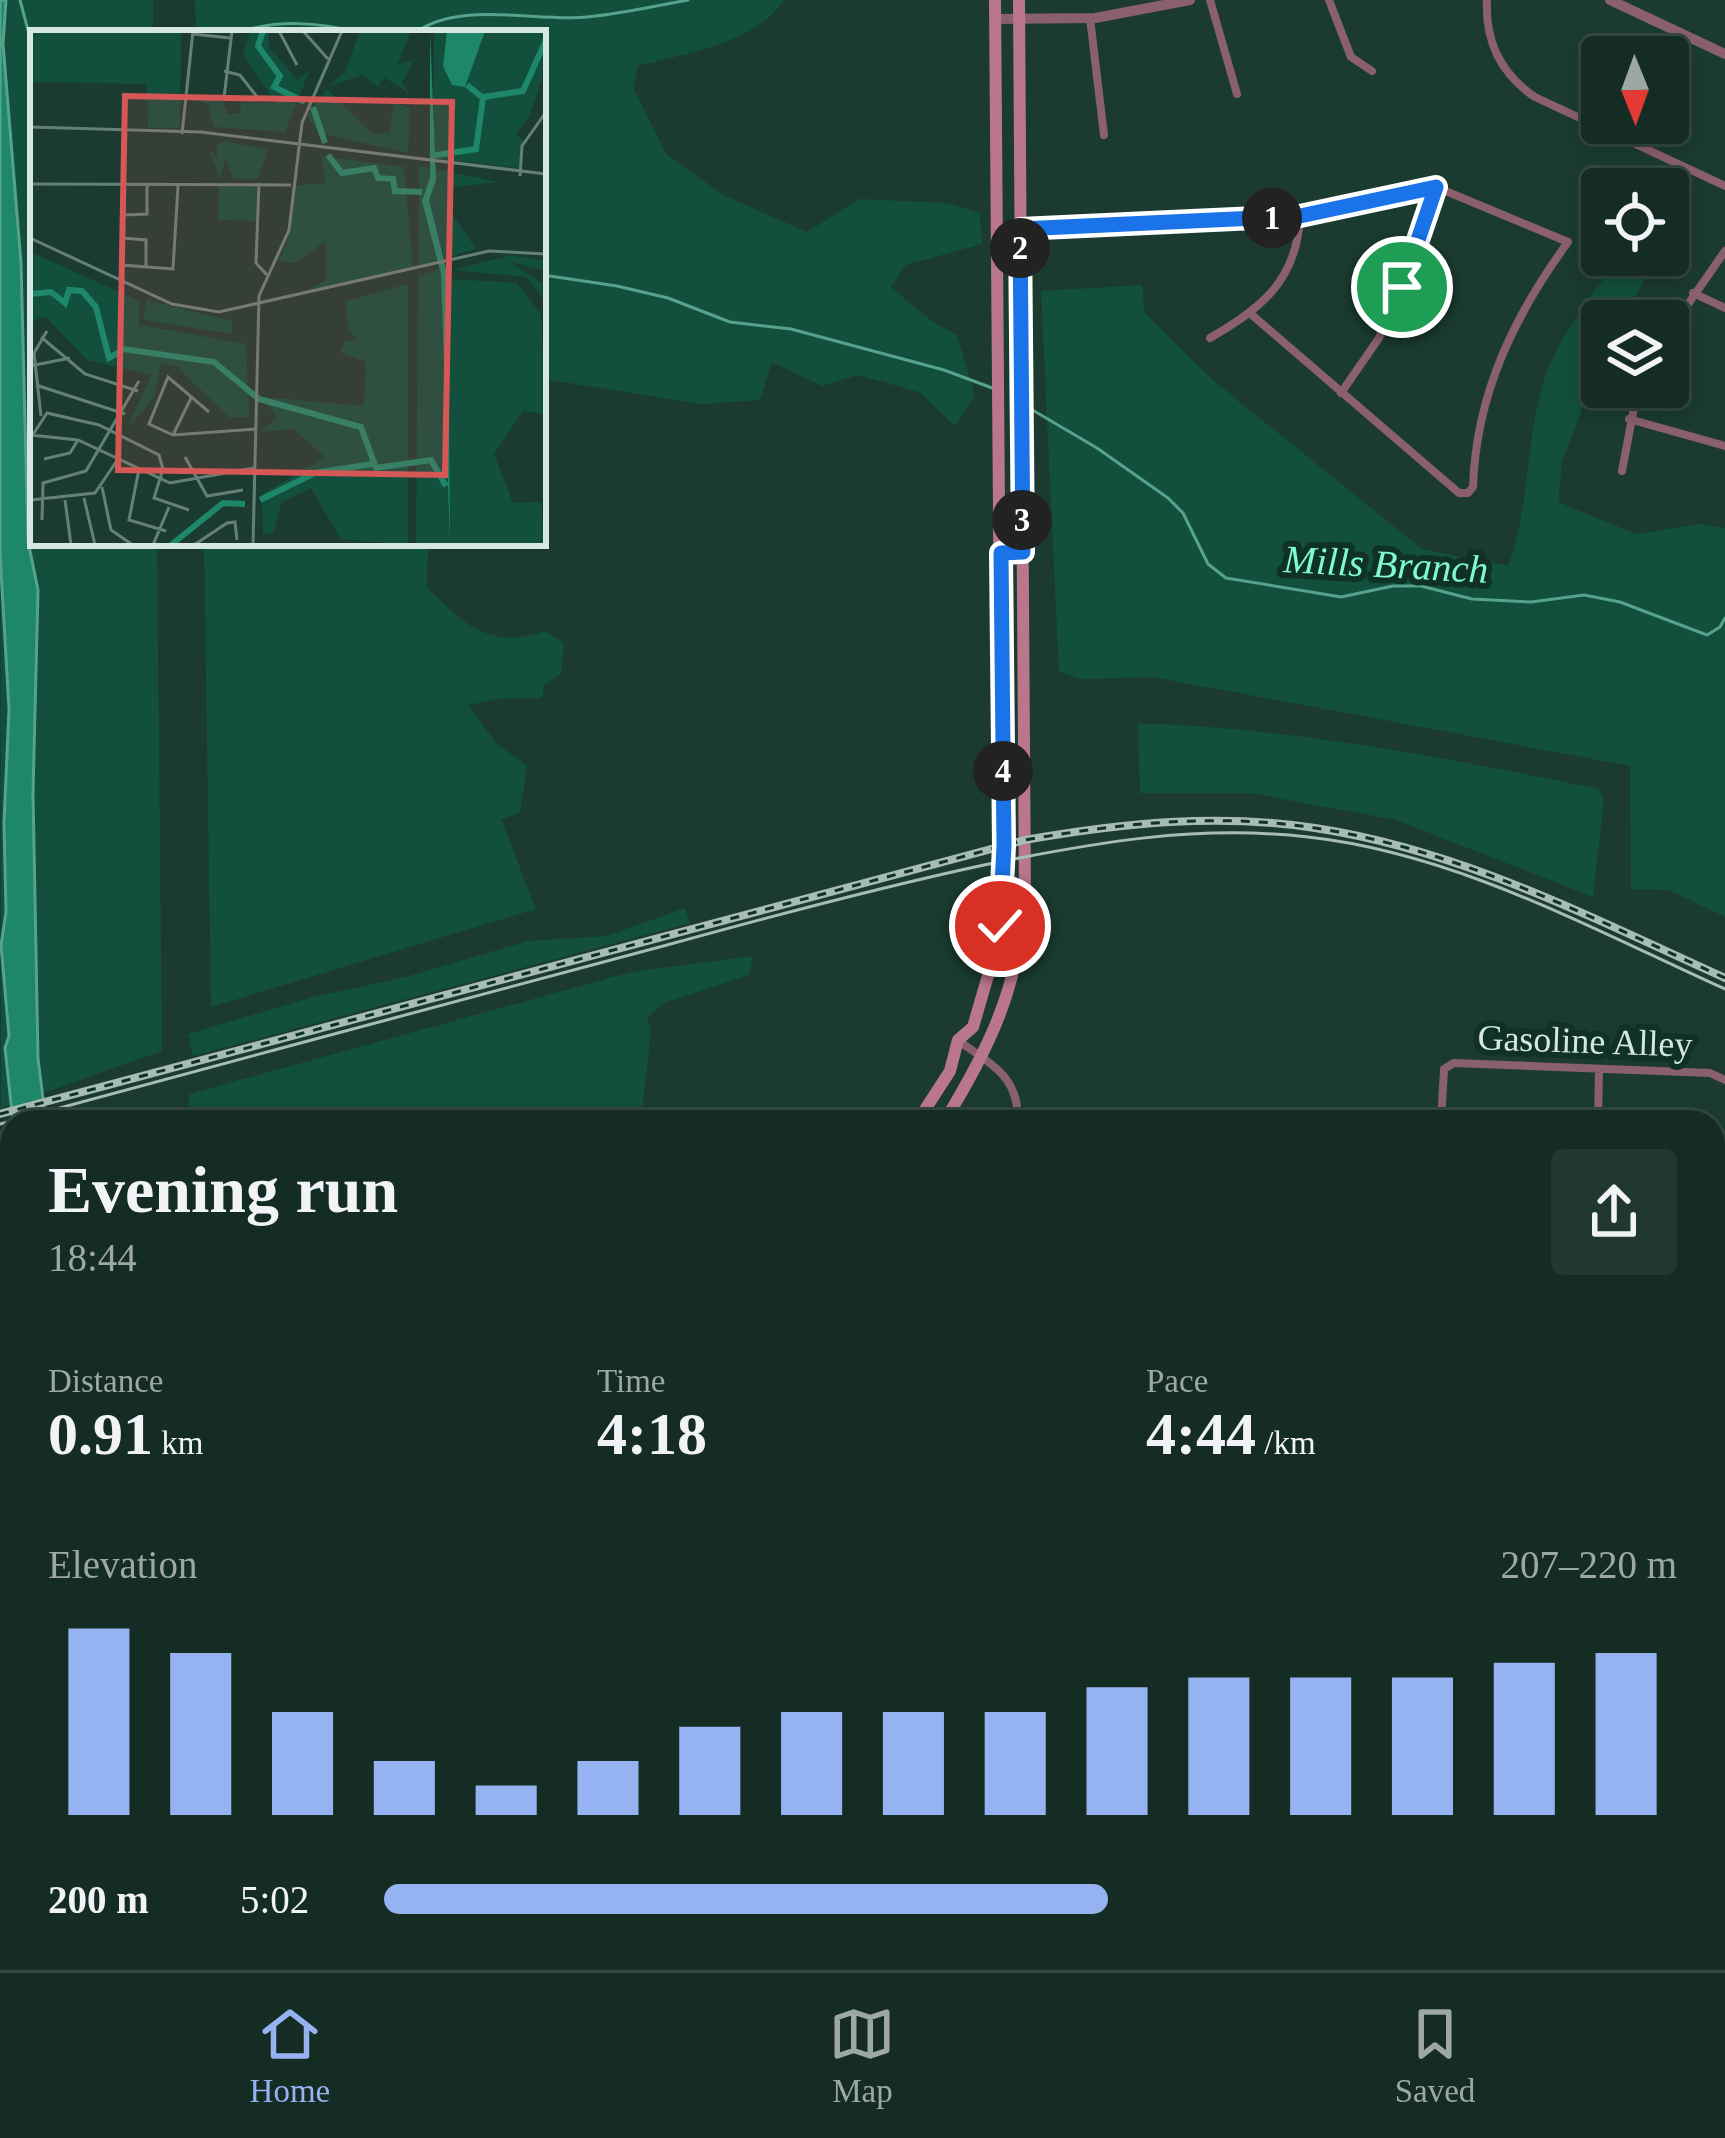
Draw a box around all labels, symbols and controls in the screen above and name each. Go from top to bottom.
inset map [30,30,546,546]
north arrow [1581,36,1689,144]
map controls [1581,36,1689,408]
button: locate [1581,168,1689,276]
pin: 1 [1242,188,1302,248]
text: 1 [1264,200,1280,236]
pin: 2 [990,218,1050,278]
text: 2 [1012,230,1028,266]
pin [1351,236,1453,338]
icon: arrive [1369,254,1435,320]
button: layers [1581,300,1689,408]
pin: 3 [992,490,1052,550]
text: 3 [1014,502,1030,538]
water label: Mills Branch [1282,537,1489,591]
pin: 4 [973,741,1033,801]
text: 4 [995,753,1011,789]
pin [949,875,1051,977]
icon: check [967,893,1033,959]
street label: Gasoline Alley [1477,1017,1693,1065]
button: share [1551,1149,1677,1275]
text: Evening run [48,1153,398,1226]
text: 18:44 [48,1236,137,1279]
text: Distance [48,1363,163,1399]
text: Time [597,1363,665,1399]
text: Pace [1146,1363,1208,1399]
text: 0.91 [48,1401,153,1467]
text: 4:18 [597,1401,707,1467]
text: 4:44 [1146,1401,1256,1467]
text: km [153,1425,203,1461]
text: /km [1256,1425,1316,1461]
text: Elevation [48,1543,197,1586]
text: 207–220 m [1500,1543,1677,1586]
text: 200 m [48,1878,149,1921]
text: 5:02 [240,1878,309,1921]
tab: Home [250,2001,330,2110]
tab: Map [829,2001,895,2110]
tab: Saved [1395,2001,1475,2110]

